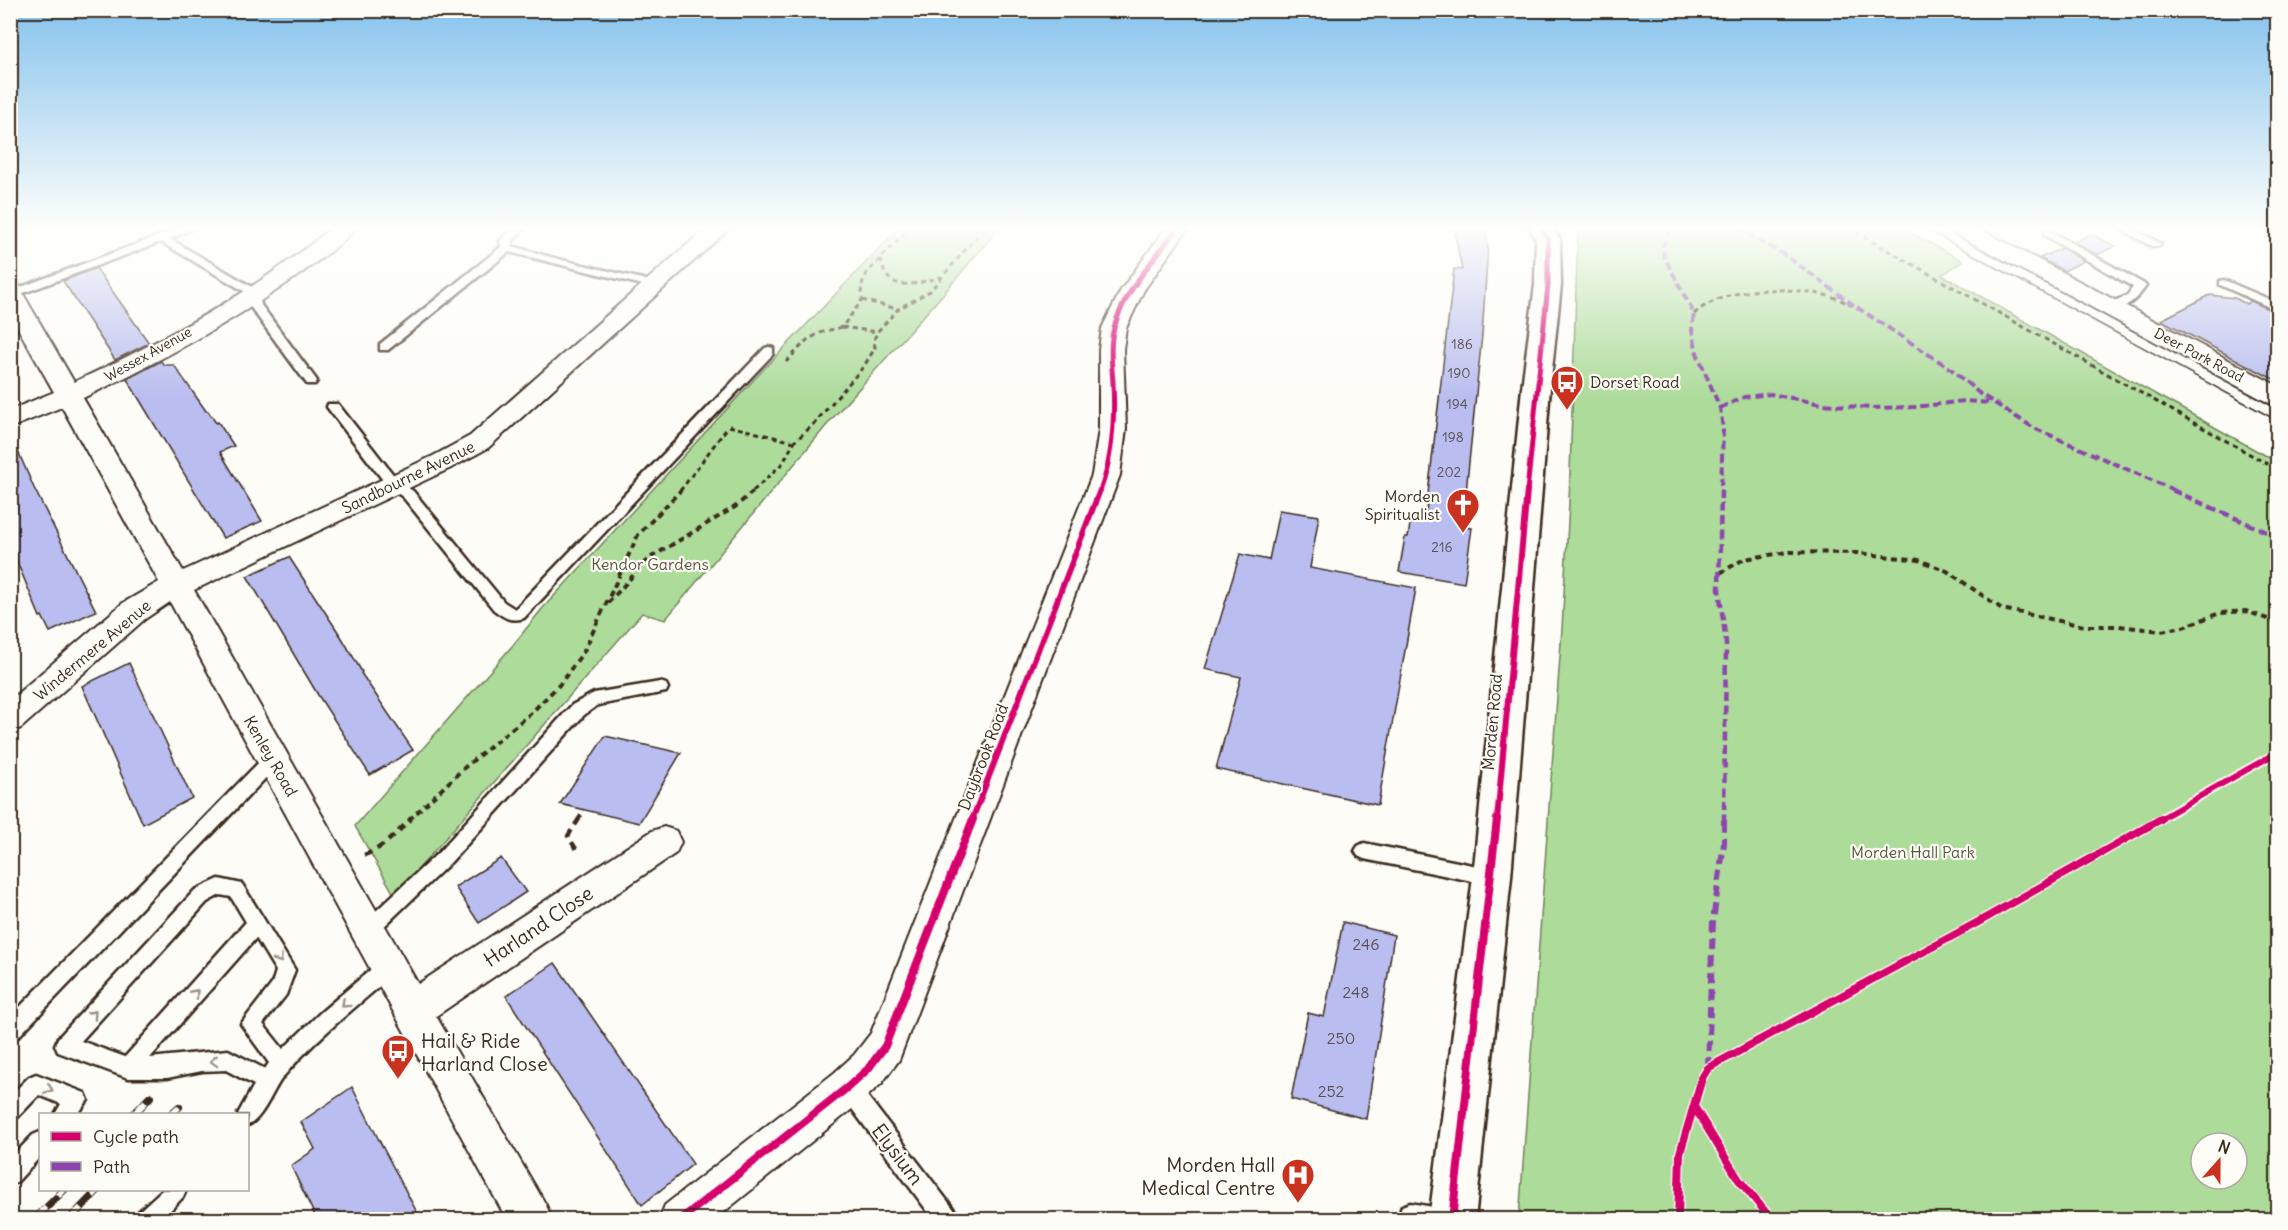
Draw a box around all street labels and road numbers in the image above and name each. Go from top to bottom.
street label: Wessex Avenue [101,323,195,385]
street label: Deer Park Road [2151,324,2247,386]
street label: Sandbourne Avenue [338,436,478,518]
street label: Windermere Avenue [29,595,155,705]
street label: Morden Road [1478,673,1506,771]
street label: Daybrook Road [954,701,1012,813]
street label: Kenley Road [240,712,302,800]
street label: Harland Close [478,880,598,972]
street label: Elysium [867,1118,929,1190]

